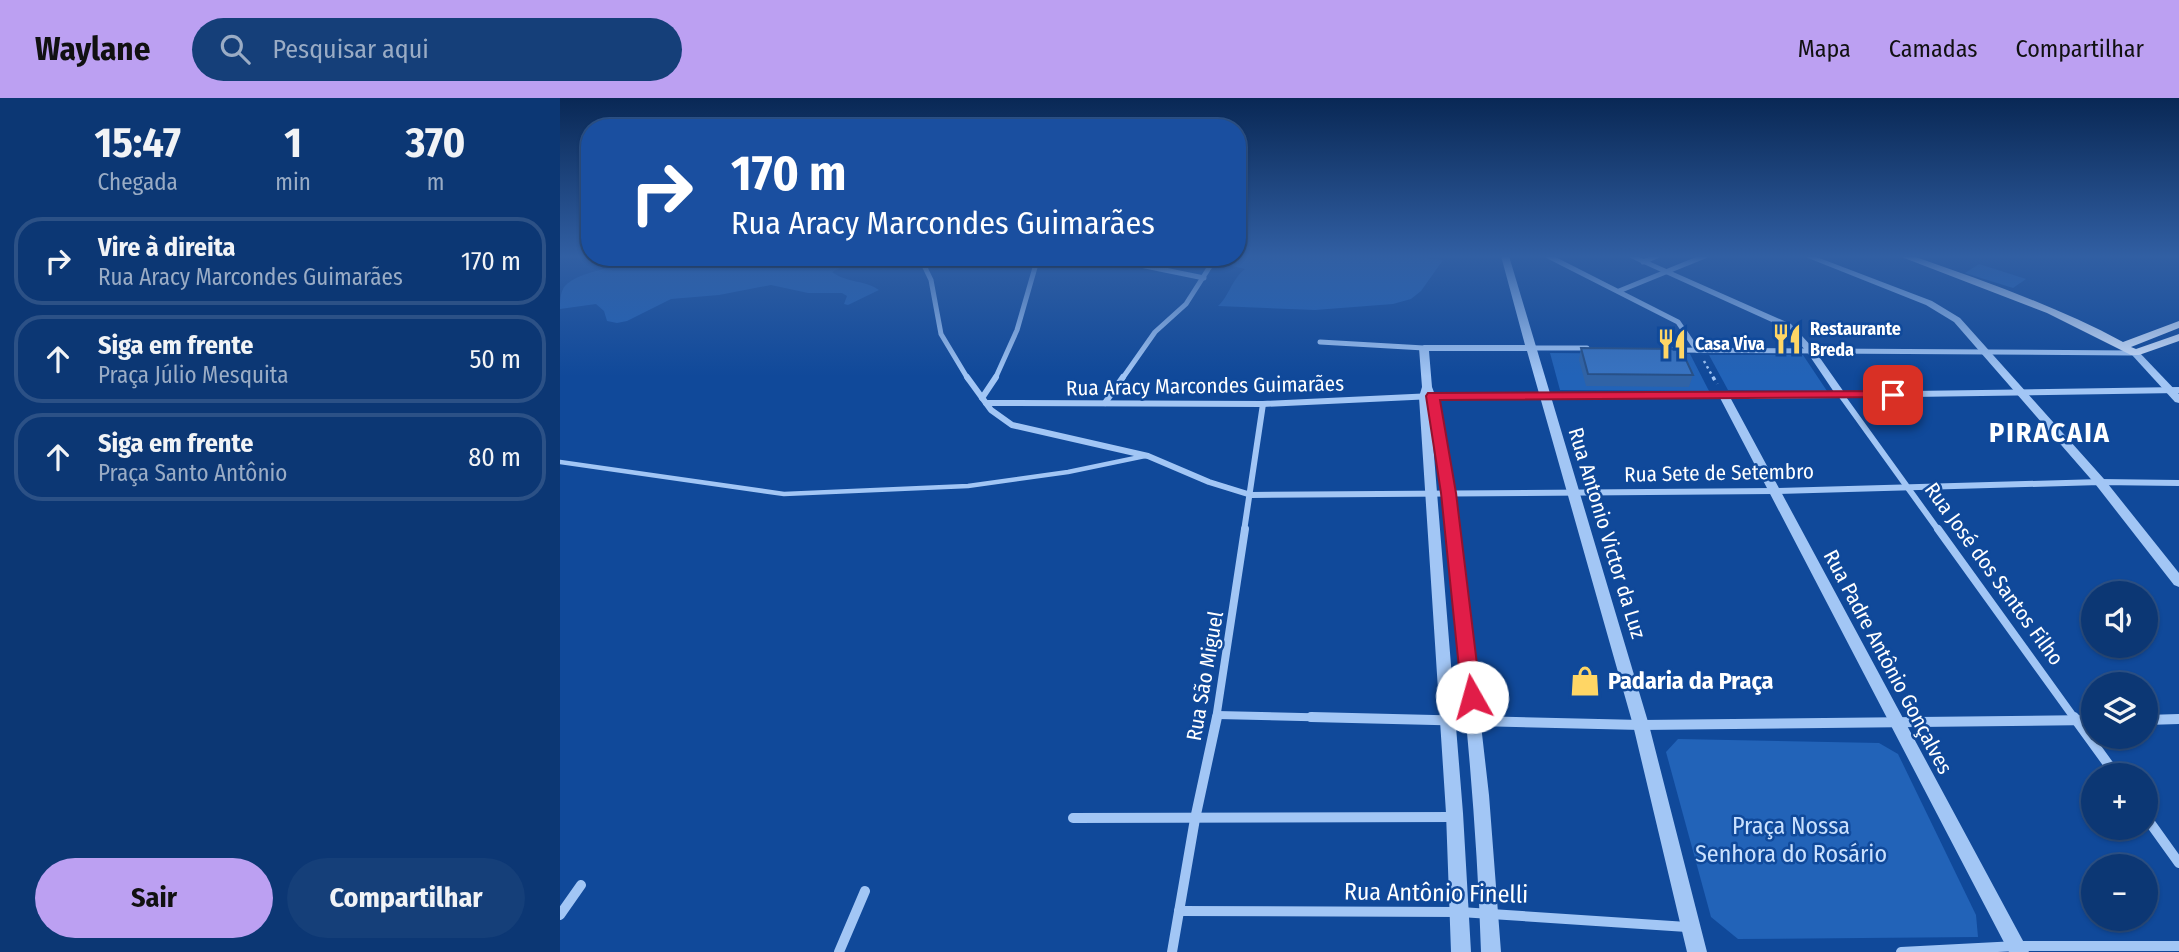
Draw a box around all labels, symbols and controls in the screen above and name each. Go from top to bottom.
search box [192,18,682,81]
text: Waylane [35,29,150,69]
icon: search [216,30,254,68]
text: Pesquisar aqui [272,34,429,65]
text: Mapa [1798,35,1851,63]
text: Camadas [1889,35,1978,63]
text: Compartilhar [2016,35,2144,63]
text: 15:47 [94,118,181,168]
text: 1 [284,118,302,168]
text: 370 [405,118,466,168]
text: 170 m [731,144,847,203]
icon: right [616,147,707,238]
text: Chegada [98,168,178,196]
text: min [275,168,311,196]
text: m [427,168,444,196]
text: Rua Aracy Marcondes Guimarães [731,204,1155,242]
text: Vire à direita [98,232,236,263]
icon: right [39,242,77,280]
text: 170 m [461,246,521,277]
text: Rua Aracy Marcondes Guimarães [98,263,403,291]
place label: Restaurante Breda [1810,318,1901,361]
restaurant icon: Restaurante Breda [1770,322,1804,356]
restaurant icon: Casa Viva [1655,327,1689,361]
text: Siga em frente [98,330,253,361]
place label: Casa Viva [1695,333,1765,355]
icon: ahead [39,340,77,378]
text: 50 m [469,344,521,375]
text: Praça Júlio Mesquita [98,361,288,389]
pin [1863,365,1923,425]
street label: Rua Aracy Marcondes Guimarães [1066,371,1344,401]
icon: arrive [1874,376,1912,414]
district label: PIRACAIA [1989,416,2111,449]
street label: Rua Antonio Victor da Luz [1563,424,1651,642]
text: Siga em frente [98,428,253,459]
icon: ahead [39,438,77,476]
text: 80 m [468,442,521,473]
street label: Rua Sete de Setembro [1624,458,1814,488]
text: Praça Santo Antônio [98,459,287,487]
street label: Rua José dos Santos Filho [1919,477,2069,671]
street label: Rua Padre Antônio Gonçalves [1818,545,1958,779]
map controls [2081,581,2158,931]
button: sound [2081,581,2158,658]
street label: Rua São Miguel [1181,609,1229,743]
position arrow [1435,660,1509,734]
shop icon: Padaria da Praça [1568,664,1602,698]
place label: Padaria da Praça [1608,667,1774,695]
button: layers [2081,672,2158,749]
button: + [2081,763,2158,840]
park label: Praça Nossa Senhora do Rosário [1695,812,1887,868]
button: − [2081,854,2158,931]
button: Sair [35,858,273,938]
button: Compartilhar [287,858,525,938]
street label: Rua Antônio Finelli [1344,877,1528,909]

